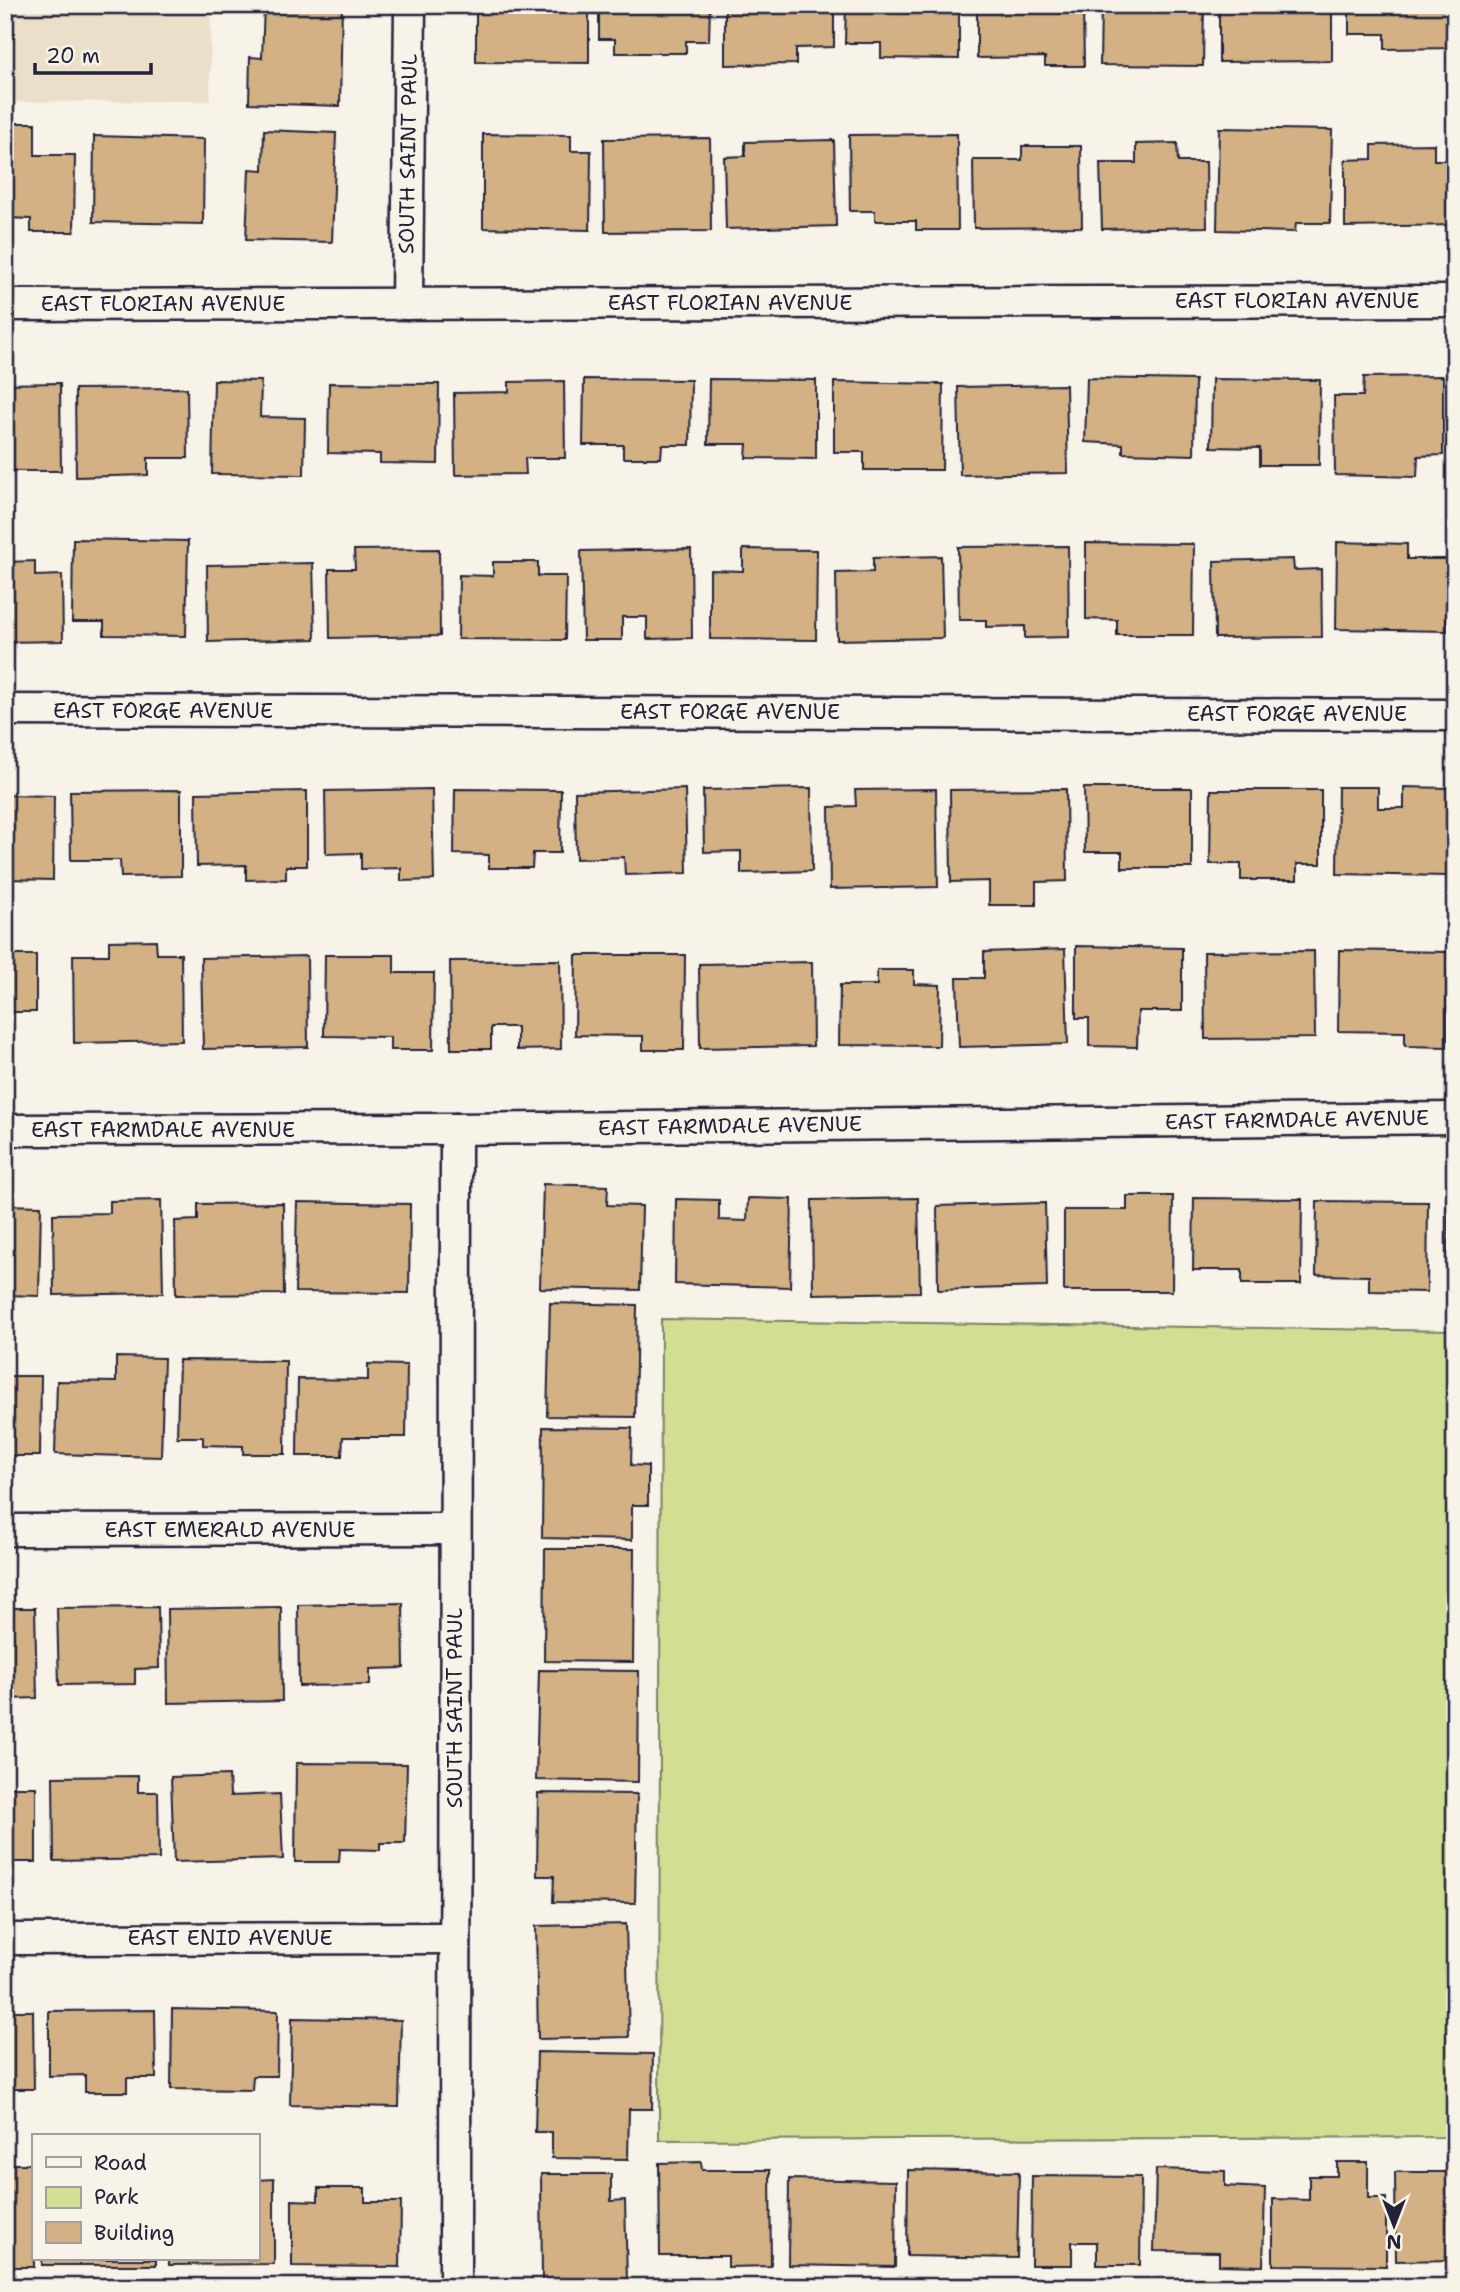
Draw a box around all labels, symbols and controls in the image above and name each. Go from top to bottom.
scale bar [35,32,150,76]
text: 20 m [46,42,100,70]
street label: SOUTH SAINT PAUL [392,53,424,254]
street label: EAST FLORIAN AVENUE [1175,287,1419,315]
street label: EAST FLORIAN AVENUE [608,289,852,317]
street label: EAST FLORIAN AVENUE [41,290,285,318]
street label: EAST FORGE AVENUE [53,697,273,725]
street label: EAST FORGE AVENUE [620,698,840,726]
street label: EAST FORGE AVENUE [1187,700,1407,728]
street label: EAST FARMDALE AVENUE [1165,1104,1429,1136]
street label: EAST FARMDALE AVENUE [598,1110,862,1142]
street label: EAST FARMDALE AVENUE [31,1116,295,1144]
street label: EAST EMERALD AVENUE [105,1516,355,1544]
street label: SOUTH SAINT PAUL [441,1607,469,1808]
street label: EAST ENID AVENUE [127,1924,333,1952]
legend [32,2134,259,2260]
text: Road [94,2149,147,2177]
text: Park [94,2183,139,2211]
north arrow [1358,2190,1428,2260]
text: Building [94,2219,174,2247]
text: N [1386,2229,1402,2254]

